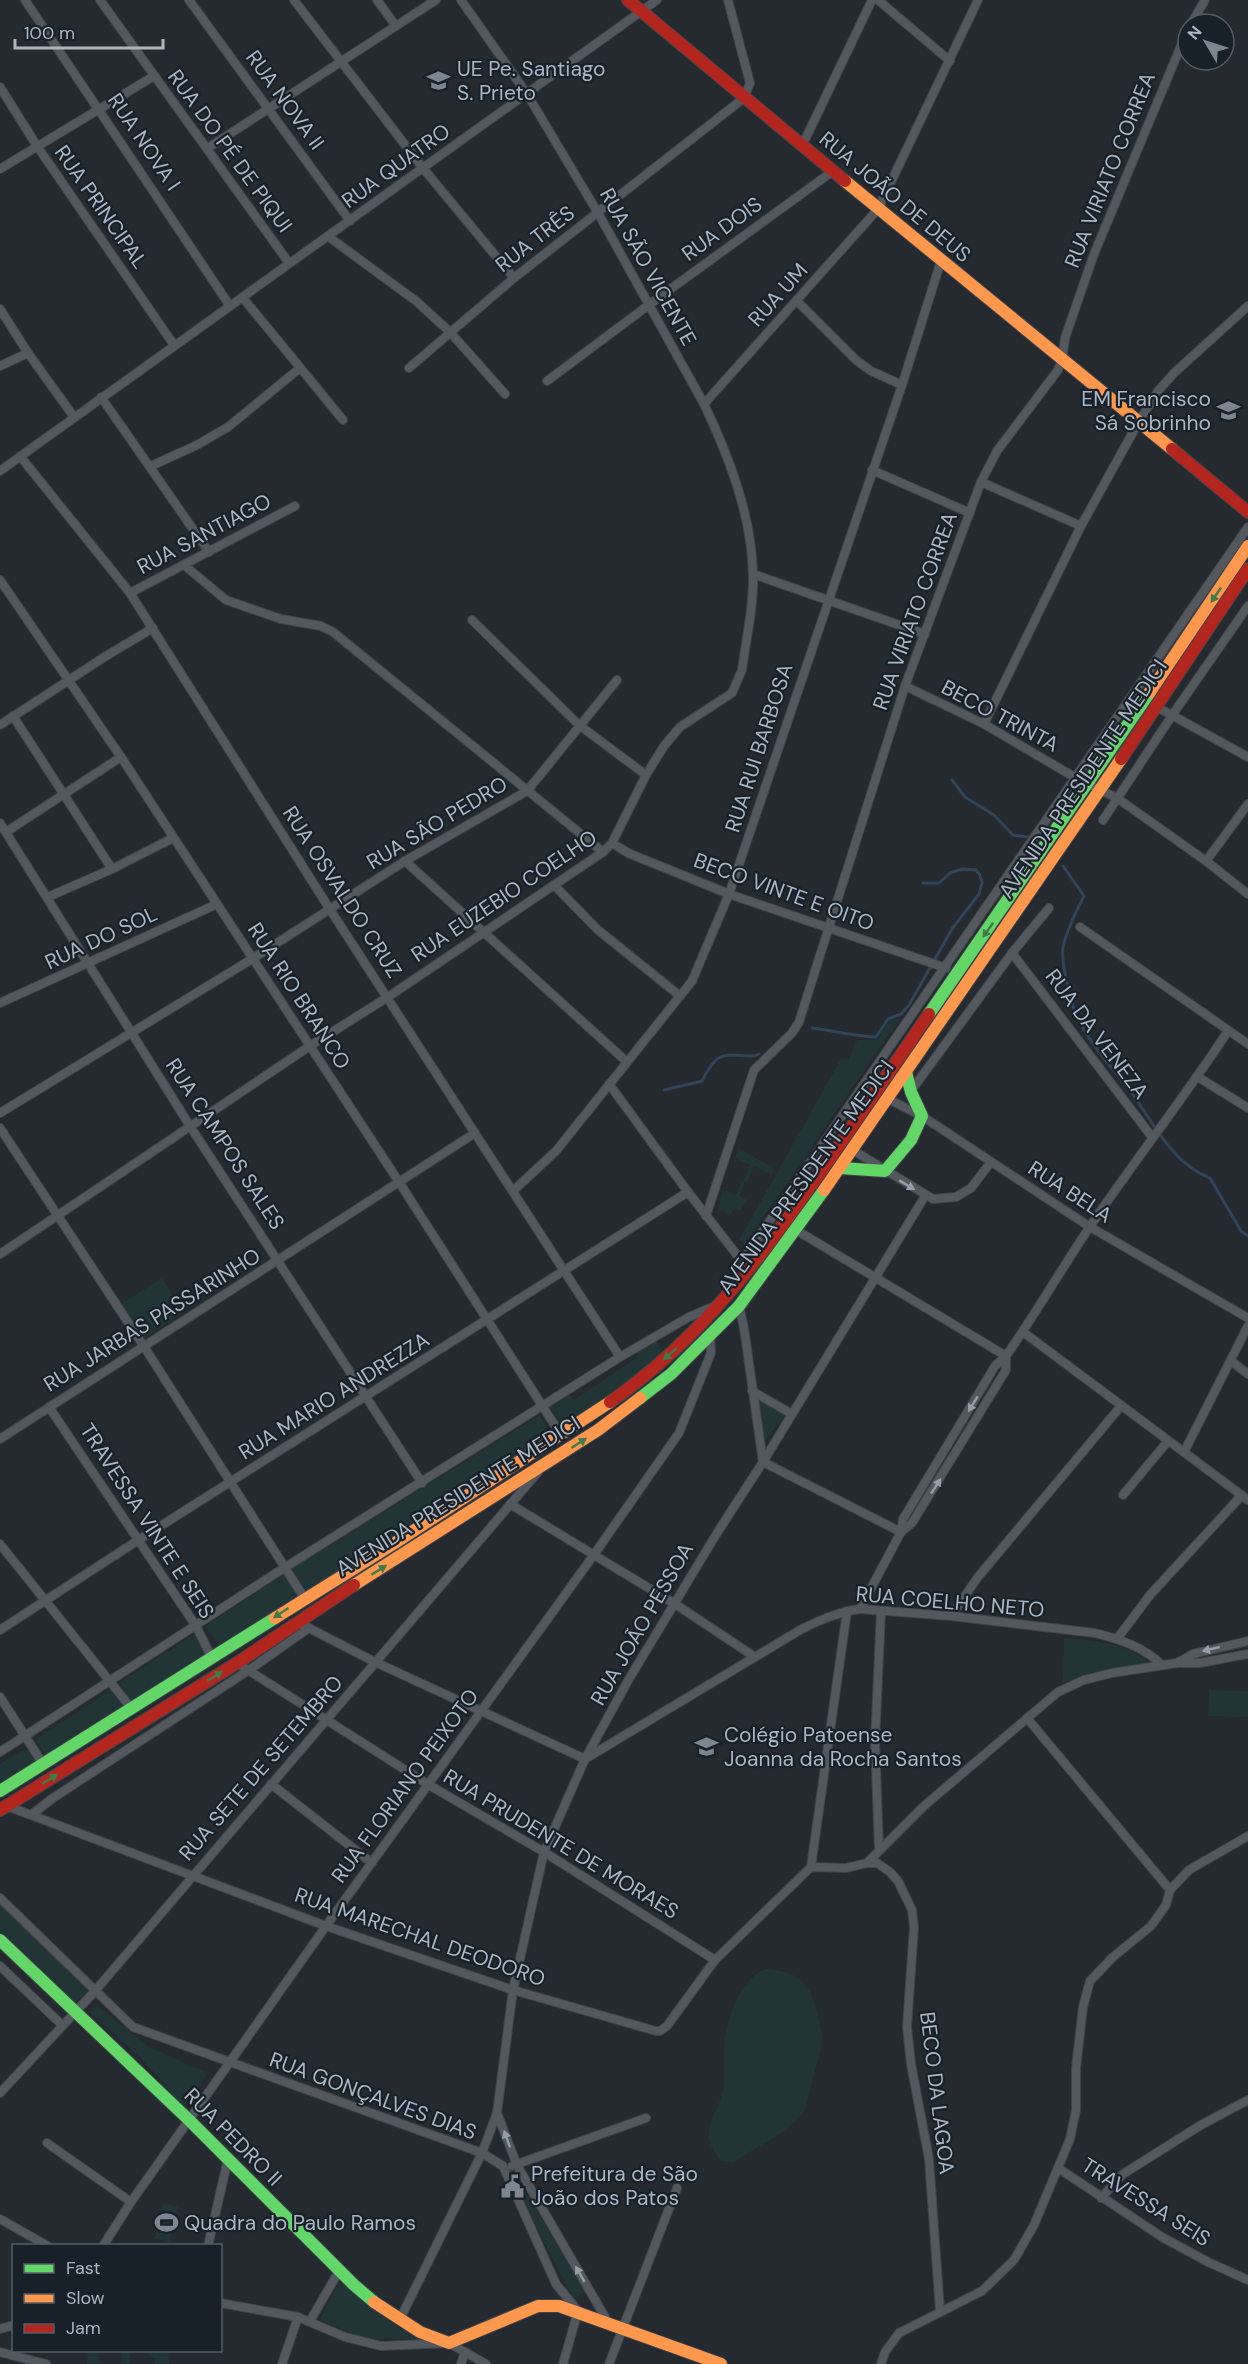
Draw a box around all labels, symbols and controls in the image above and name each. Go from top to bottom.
scale bar [15,12,164,50]
north arrow [1176,12,1236,72]
text: 100 m [24,21,75,45]
text: N [1183,22,1207,44]
street label: RUA NOVA II [239,45,331,155]
place label: UE Pe. Santiago S. Prieto [457,55,606,107]
street label: RUA DO PÉ DE PIQUI [161,64,299,238]
school or university icon: UE Pe. Santiago S. Prieto [426,68,452,94]
street label: RUA VIRIATO CORREA [1058,68,1162,272]
street label: RUA NOVA I [101,88,187,196]
street label: RUA QUATRO [336,117,456,215]
street label: RUA JOÃO DE DEUS [813,125,977,269]
street label: RUA PRINCIPAL [48,140,154,274]
street label: RUA SÃO VICENTE [593,183,703,351]
street label: RUA DOIS [676,190,768,268]
street label: RUA TRÊS [490,199,580,279]
street label: RUA UM [742,257,814,333]
place label: EM Francisco Sá Sobrinho [1081,385,1211,437]
school or university icon: EM Francisco Sá Sobrinho [1216,398,1242,424]
street label: RUA SANTIAGO [132,487,276,581]
street label: RUA VIRIATO CORREA [866,508,964,714]
one-way arrow [1210,587,1221,603]
street label: AVENIDA PRESIDENTE MEDICI [992,654,1174,904]
street label: RUA RUI BARBOSA [719,660,799,836]
street label: BECO TRINTA [936,673,1064,759]
street label: RUA SÃO PEDRO [361,770,513,876]
street label: RUA OSVALDO CRUZ [276,801,408,983]
street label: RUA EUZEBIO COELHO [406,823,602,969]
street label: BECO VINTE E OITO [690,846,878,938]
street label: RUA DO SOL [40,900,162,976]
street label: RUA RIO BRANCO [241,917,357,1075]
one-way arrow [982,921,994,937]
street label: RUA DA VENEZA [1039,963,1155,1105]
street label: RUA CAMPOS SALES [159,1053,291,1235]
street label: AVENIDA PRESIDENTE MEDICI [712,1054,900,1300]
street label: RUA BELA [1023,1154,1117,1230]
one-way arrow [899,1179,915,1190]
street label: RUA JARBAS PASSARINHO [38,1242,266,1398]
street label: RUA MARIO ANDREZZA [233,1326,435,1466]
one-way arrow [663,1347,678,1360]
one-way arrow [968,1396,979,1412]
street label: AVENIDA PRESIDENTE MEDICI [331,1409,585,1583]
street label: TRAVESSA VINTE E SEIS [73,1418,221,1624]
one-way arrow [571,1437,587,1448]
one-way arrow [931,1478,942,1494]
street label: RUA JOÃO PESSOA [584,1538,700,1710]
one-way arrow [371,1565,387,1576]
street label: RUA COELHO NETO [855,1580,1045,1624]
one-way arrow [273,1608,290,1619]
one-way arrow [1202,1645,1221,1655]
street label: RUA SETE DE SETEMBRO [173,1669,349,1867]
one-way arrow [207,1670,223,1681]
street label: RUA FLORIANO PEIXOTO [325,1683,485,1889]
place label: Colégio Patoense Joanna da Rocha Santos [724,1721,962,1773]
school or university icon: Colégio Patoense Joanna da Rocha Santos [693,1734,719,1760]
street label: RUA PRUDENTE DE MORAES [438,1763,684,1925]
one-way arrow [42,1773,58,1784]
street label: RUA MARECHAL DEODORO [291,1881,549,1993]
street label: BECO DA LAGOA [913,2010,961,2176]
street label: RUA GONÇALVES DIAS [266,2046,480,2146]
street label: RUA PEDRO II [178,2082,288,2192]
one-way arrow [502,2130,511,2148]
street label: TRAVESSA SEIS [1076,2151,1216,2253]
place label: Prefeitura de São João dos Patos [531,2160,698,2212]
public building icon: Prefeitura de São João dos Patos [500,2173,526,2199]
place label: Quadra do Paulo Ramos [184,2209,416,2237]
sports icon: Quadra do Paulo Ramos [153,2210,179,2236]
legend [12,2244,222,2352]
text: Fast [66,2256,101,2280]
one-way arrow [575,2265,585,2282]
text: Slow [66,2286,105,2310]
text: Jam [66,2316,101,2340]

